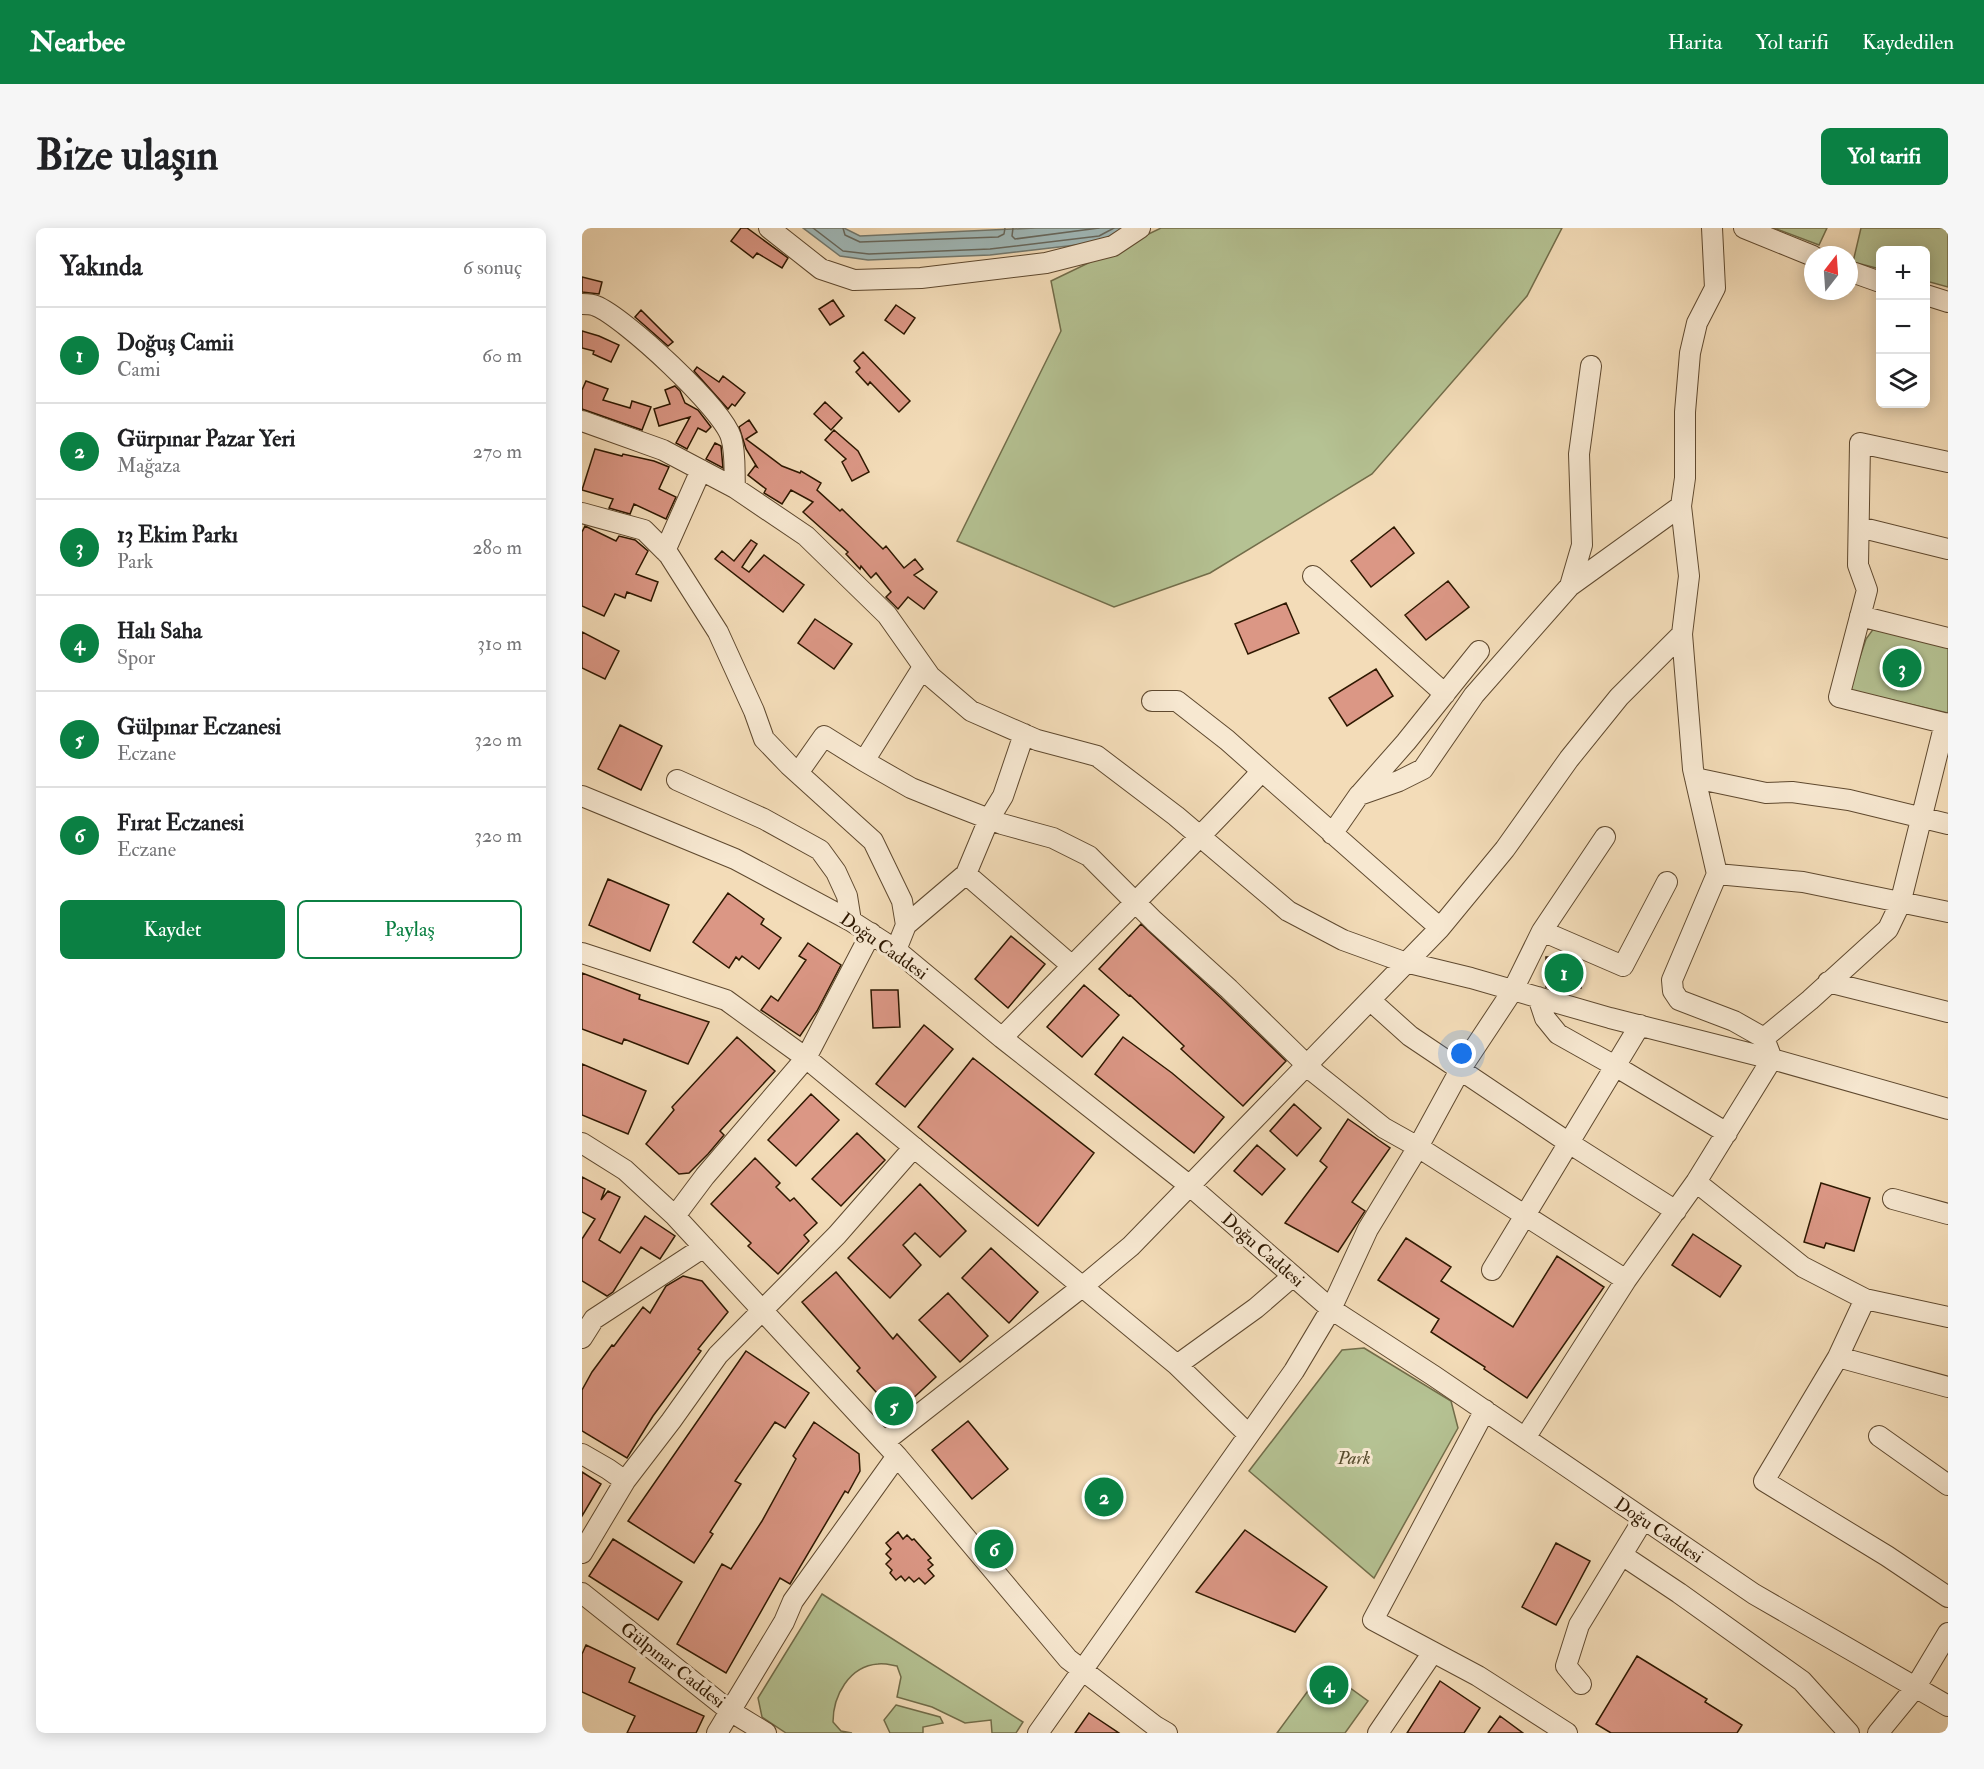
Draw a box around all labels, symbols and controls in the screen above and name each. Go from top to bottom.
text: Nearbee [30,25,125,60]
text: Harita [1668,29,1722,56]
text: Yol tarifi [1755,29,1829,56]
text: Kaydedilen [1862,29,1954,56]
button: Yol tarifi [1821,128,1948,185]
text: Bize ulaşın [36,130,218,182]
north arrow [1804,246,1858,300]
map controls [1876,246,1930,408]
button: + [1876,246,1930,300]
text: Yakında [60,251,142,283]
text: 6 sonuç [463,255,522,280]
button: − [1876,300,1930,354]
text: Doğuş Camii [117,329,234,357]
text: 1 [76,343,83,368]
text: 60 m [482,343,522,368]
button: layers [1876,354,1930,408]
text: Cami [117,357,161,382]
text: Gürpınar Pazar Yeri [117,425,295,453]
text: 2 [74,439,85,464]
text: 270 m [473,439,522,464]
text: Mağaza [117,453,180,478]
text: 13 Ekim Parkı [117,521,238,549]
text: 3 [76,535,83,560]
text: 280 m [472,535,522,560]
text: Park [117,549,153,574]
text: Halı Saha [117,617,202,645]
text: 4 [74,631,85,656]
text: 310 m [477,631,522,656]
text: Spor [117,645,155,670]
pin: 3 [1882,646,1922,690]
text: Gülpınar Eczanesi [117,713,281,741]
text: 5 [75,727,84,752]
text: 320 m [474,727,522,752]
text: Eczane [117,741,176,766]
text: Fırat Eczanesi [117,809,244,837]
text: 6 [74,823,85,848]
text: 320 m [474,823,522,848]
text: Eczane [117,837,176,862]
button: Kaydet [60,900,285,959]
button: Paylaş [297,900,522,959]
street label: Doğu Caddesi [835,908,932,985]
pin: 1 [1544,950,1584,996]
your location [1447,1039,1476,1068]
street label: Doğu Caddesi [1217,1208,1309,1293]
pin: 5 [874,1384,914,1428]
park label: Park [1336,1447,1371,1470]
pin: 2 [1084,1474,1124,1520]
street label: Doğu Caddesi [1610,1492,1708,1569]
pin: 6 [974,1526,1014,1572]
street label: Gülpınar Caddesi [616,1617,730,1714]
pin: 4 [1310,1662,1348,1708]

